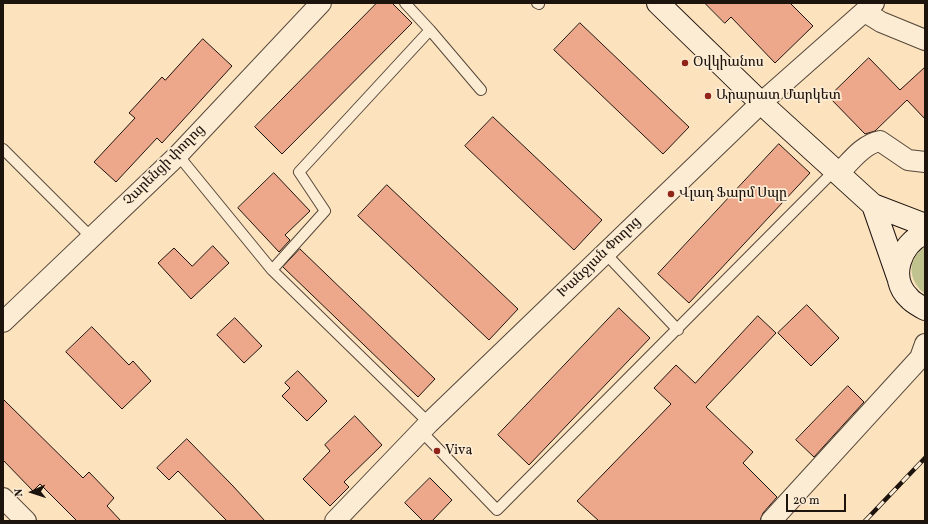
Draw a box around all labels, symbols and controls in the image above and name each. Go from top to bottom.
place label: Օվկիանոս [693,55,764,71]
marker: Օվկիանոս [680,58,690,68]
place label: Արարատ Մարկետ [716,88,841,104]
marker: Արարատ Մարկետ [703,91,713,101]
street label: Չարենցի փողոց [121,122,209,210]
place label: Վլադ Ֆարմ Սպը [679,186,787,202]
marker: Վլադ Ֆարմ Սպը [666,189,676,199]
street label: Խանջյան Փողոց [555,214,645,302]
place label: Viva [445,443,472,459]
marker: Viva [432,446,442,456]
north arrow [12,472,52,512]
scale bar [788,486,848,512]
text: N [12,488,27,497]
text: 20 m [793,493,820,509]

